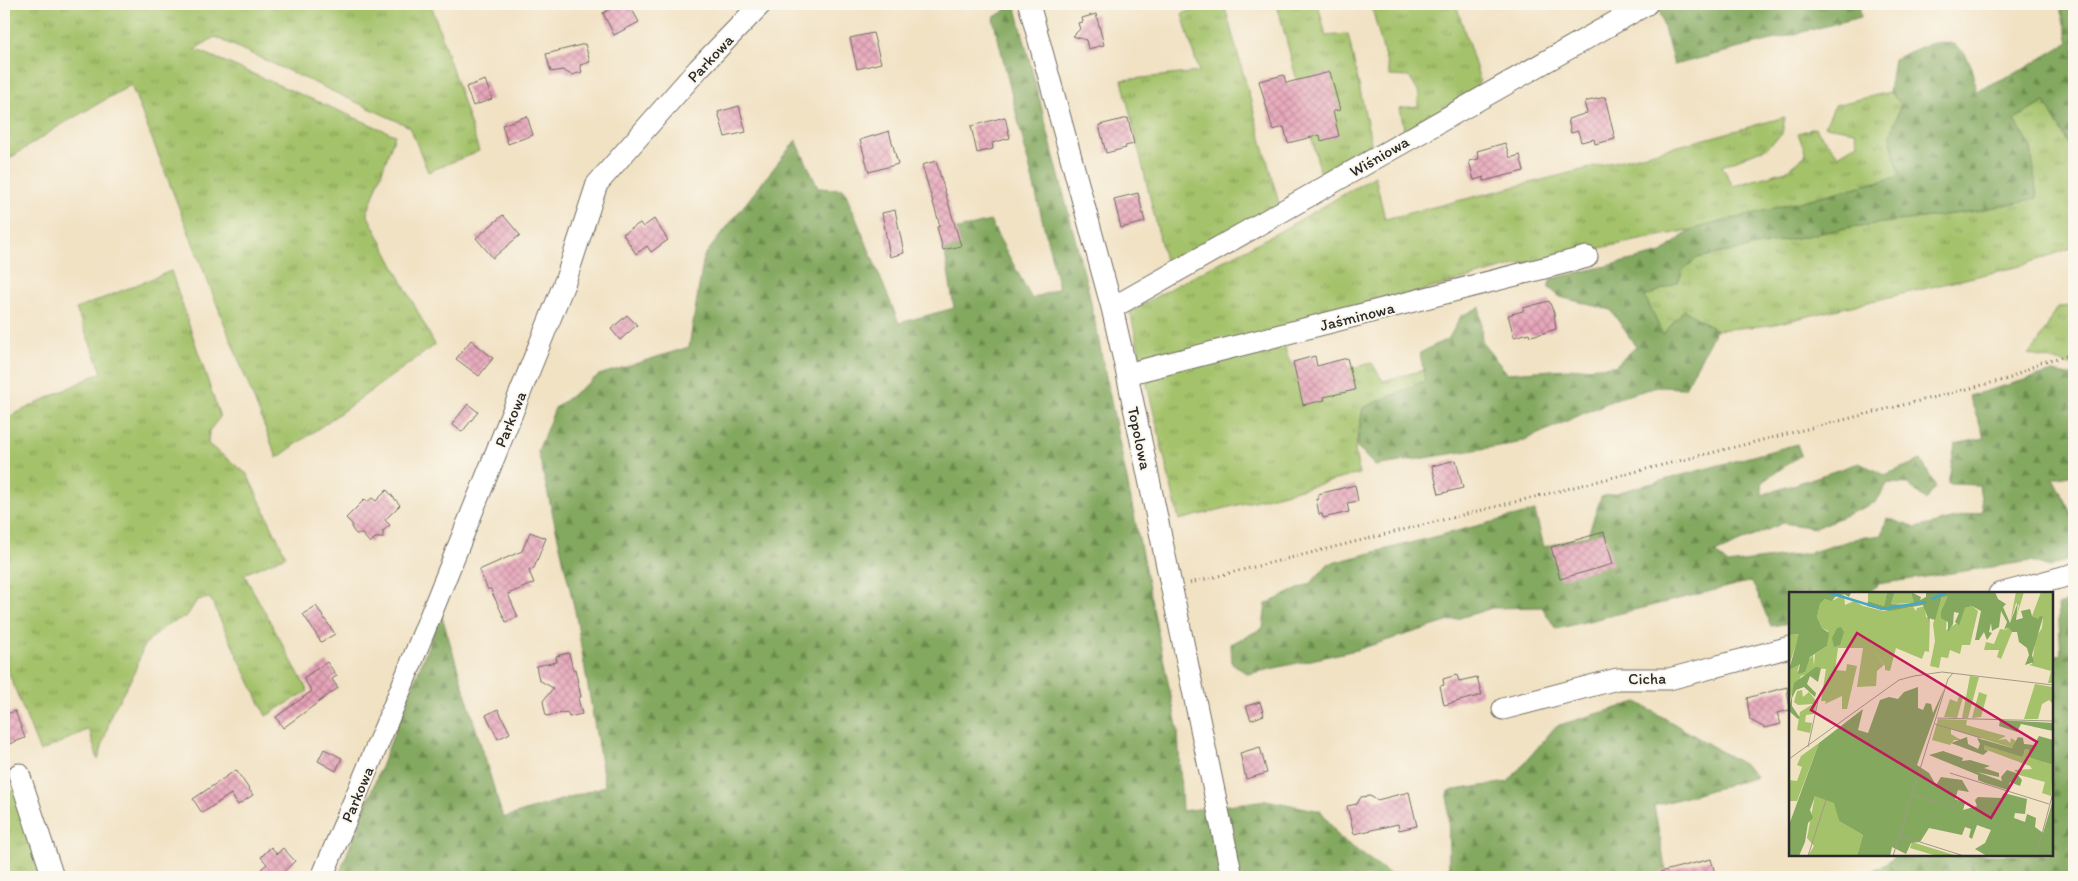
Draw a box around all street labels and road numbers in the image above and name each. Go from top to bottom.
street label: Parkowa [683,30,738,86]
street label: Wiśniowa [1346,132,1413,181]
street label: Jaśminowa [1318,298,1397,335]
street label: Parkowa [491,388,531,450]
street label: Topolowa [1124,405,1156,472]
street label: Cicha [1628,669,1666,688]
street label: Parkowa [337,763,378,825]

